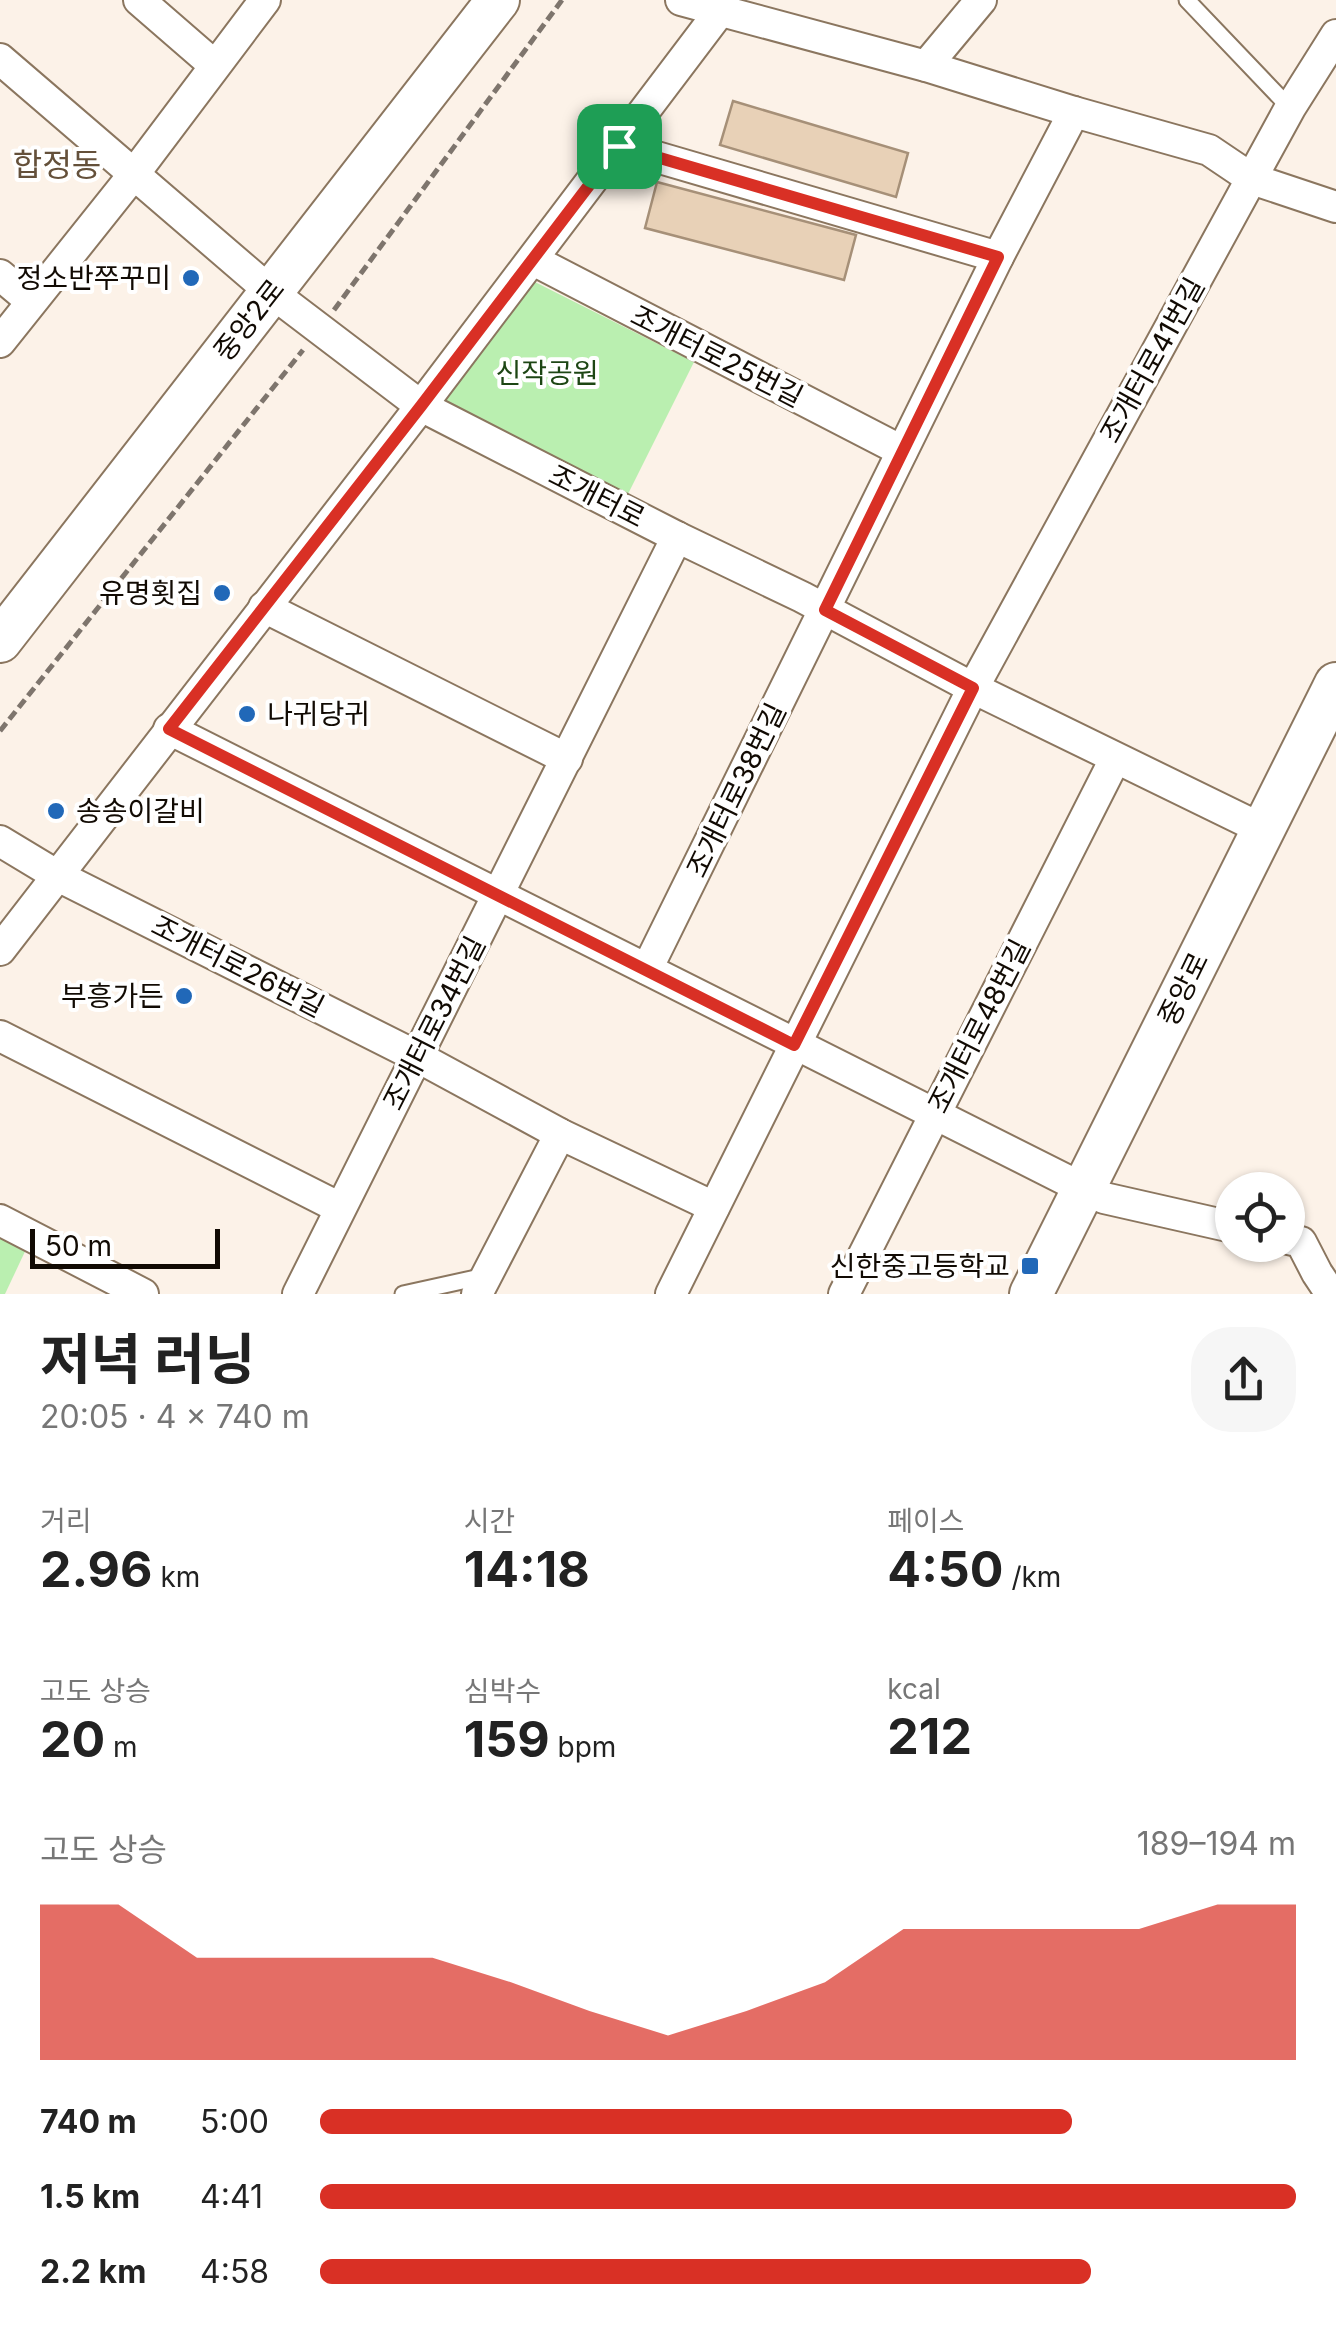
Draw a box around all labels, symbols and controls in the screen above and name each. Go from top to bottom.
pin [577,104,662,189]
icon: arrive [592,119,647,174]
district label: 합정동 [13,145,101,184]
place label: 정소반쭈꾸미 [16,261,171,295]
marker: 정소반쭈꾸미 [180,267,202,289]
street label: 중앙2로 [207,272,291,368]
street label: 조개터로41번길 [1093,272,1211,448]
street label: 조개터로25번길 [625,298,809,414]
park label: 신작공원 [495,356,599,390]
street label: 조개터로 [543,457,651,535]
place label: 유명횟집 [99,576,202,610]
marker: 유명횟집 [211,582,233,604]
place label: 나귀당귀 [267,697,370,731]
street label: 조개터로38번길 [679,698,793,882]
marker: 나귀당귀 [236,703,258,725]
place label: 송송이갈비 [76,794,205,828]
marker: 송송이갈비 [45,800,67,822]
street label: 조개터로26번길 [146,908,330,1024]
street label: 조개터로34번길 [376,931,492,1115]
street label: 조개터로48번길 [921,934,1037,1118]
street label: 중앙로 [1151,947,1215,1031]
place label: 부흥가든 [61,979,164,1013]
marker: 부흥가든 [173,985,195,1007]
map controls [1215,1172,1305,1262]
button: locate [1215,1172,1305,1262]
scale bar [30,1224,220,1268]
text: 50 m [45,1229,112,1263]
place label: 신한중고등학교 [830,1249,1010,1283]
marker: 신한중고등학교 [1019,1255,1041,1277]
text: 저녁 러닝 [40,1326,255,1392]
button: share [1191,1327,1296,1432]
text: 20:05 · 4 × 740 m [40,1397,310,1436]
text: 거리 [40,1504,92,1538]
text: 시간 [464,1504,515,1538]
text: 페이스 [887,1504,965,1538]
text: 2.96 [40,1539,153,1599]
text: 14:18 [464,1539,590,1599]
text: 4:50 [887,1539,1004,1599]
text: km [153,1560,200,1594]
text: /km [1004,1560,1061,1594]
text: kcal [887,1672,941,1706]
text: 고도 상승 [40,1674,151,1708]
text: 심박수 [464,1674,541,1708]
text: 212 [887,1706,972,1766]
text: 20 [40,1709,105,1769]
text: 159 [464,1709,550,1769]
text: m [105,1730,138,1764]
text: bpm [550,1730,616,1764]
text: 189–194 m [1137,1824,1296,1863]
text: 고도 상승 [40,1830,167,1869]
text: 740 m [40,2102,137,2141]
text: 5:00 [200,2102,269,2141]
text: 1.5 km [40,2177,140,2216]
text: 4:41 [200,2177,263,2216]
text: 2.2 km [40,2252,146,2291]
text: 4:58 [200,2252,269,2291]

